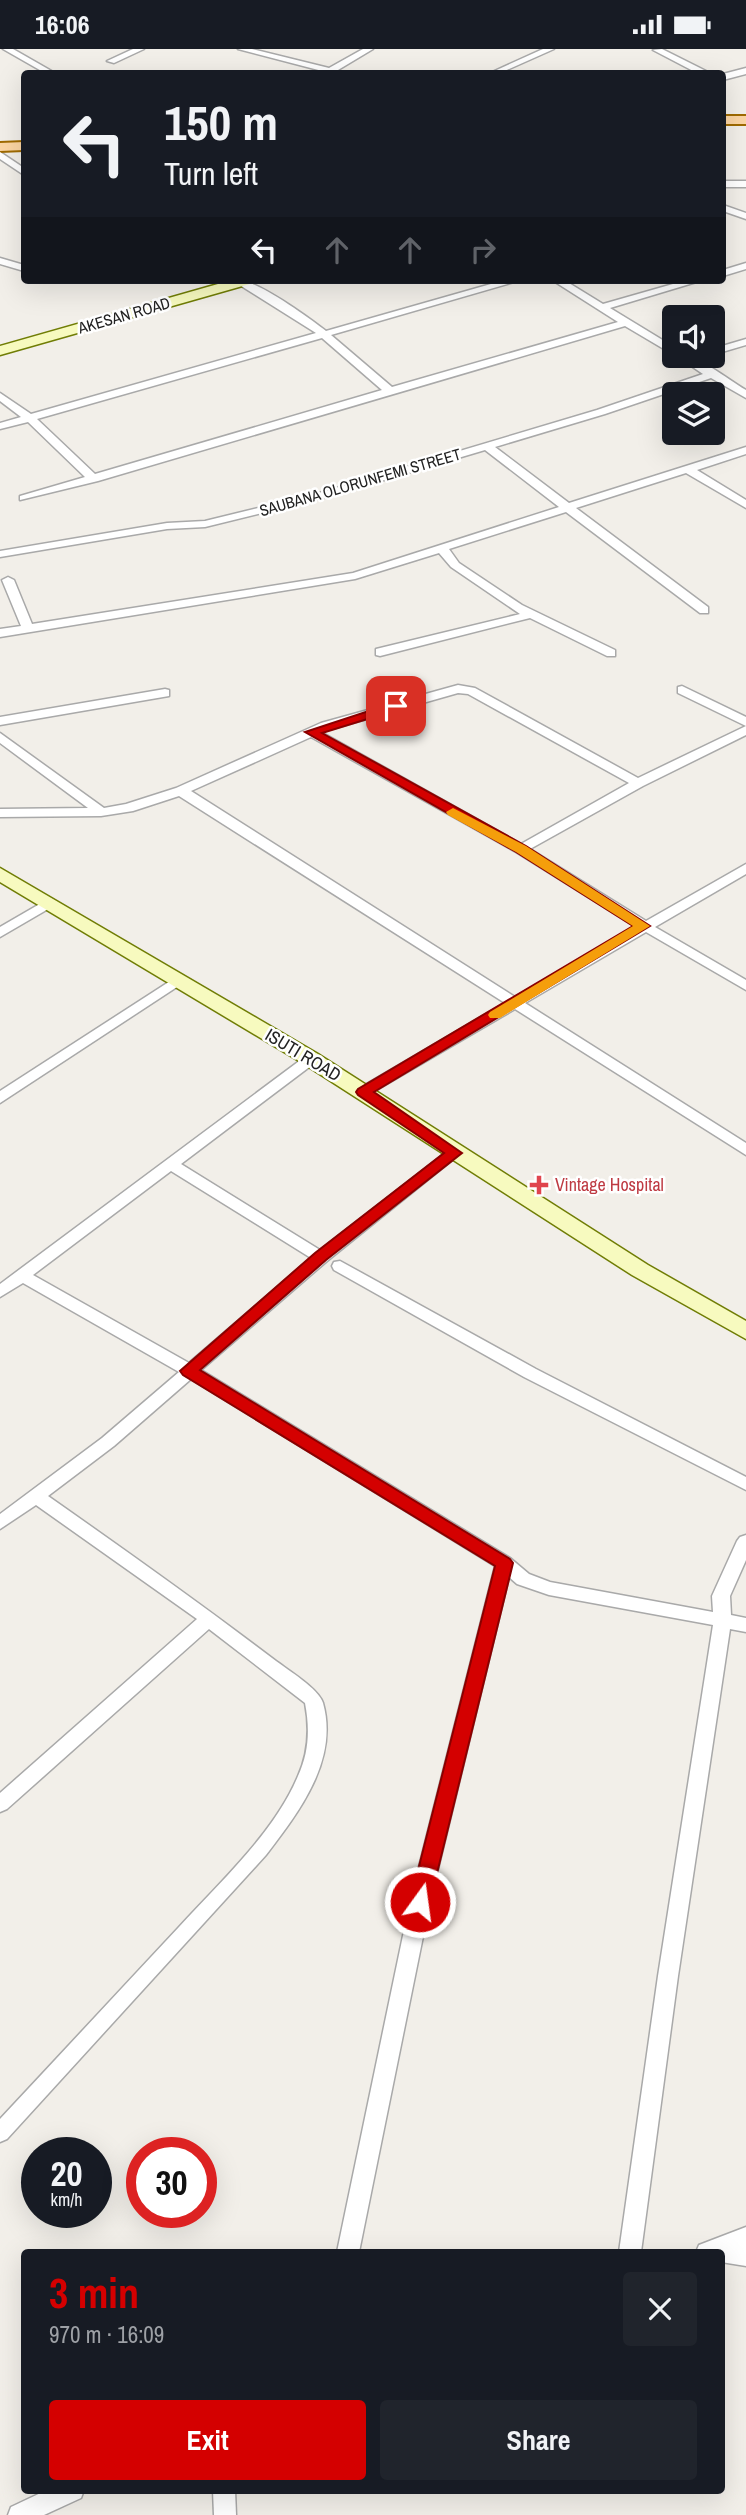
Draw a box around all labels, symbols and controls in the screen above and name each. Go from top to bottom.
text: 16:06 [35,7,90,42]
text: 150 m [164,89,278,155]
icon: left [49,98,140,189]
text: Turn left [164,152,258,195]
icon: left [245,231,283,269]
icon: ahead [318,231,356,269]
icon: ahead [391,231,429,269]
icon: right [464,231,502,269]
street label: AKESAN ROAD [74,291,173,339]
map controls [662,305,725,445]
button: sound [662,305,725,368]
button: layers [662,382,725,445]
street label: SAUBANA OLORUNFEMI STREET [257,443,463,521]
pin [366,676,426,736]
icon: arrive [377,687,415,725]
street label: ISUTI ROAD [261,1022,346,1087]
place label: Vintage Hospital [555,1172,664,1197]
marker: Vintage Hospital [529,1175,549,1195]
position arrow [383,1865,457,1939]
speed limit sign: 30 [126,2137,217,2228]
text: 20 [51,2150,82,2197]
text: km/h [51,2187,83,2212]
text: 3 min [49,2265,139,2321]
button: close [623,2272,697,2346]
text: 970 m · 16:09 [49,2319,164,2350]
button: Exit [49,2400,366,2480]
button: Share [380,2400,697,2480]

